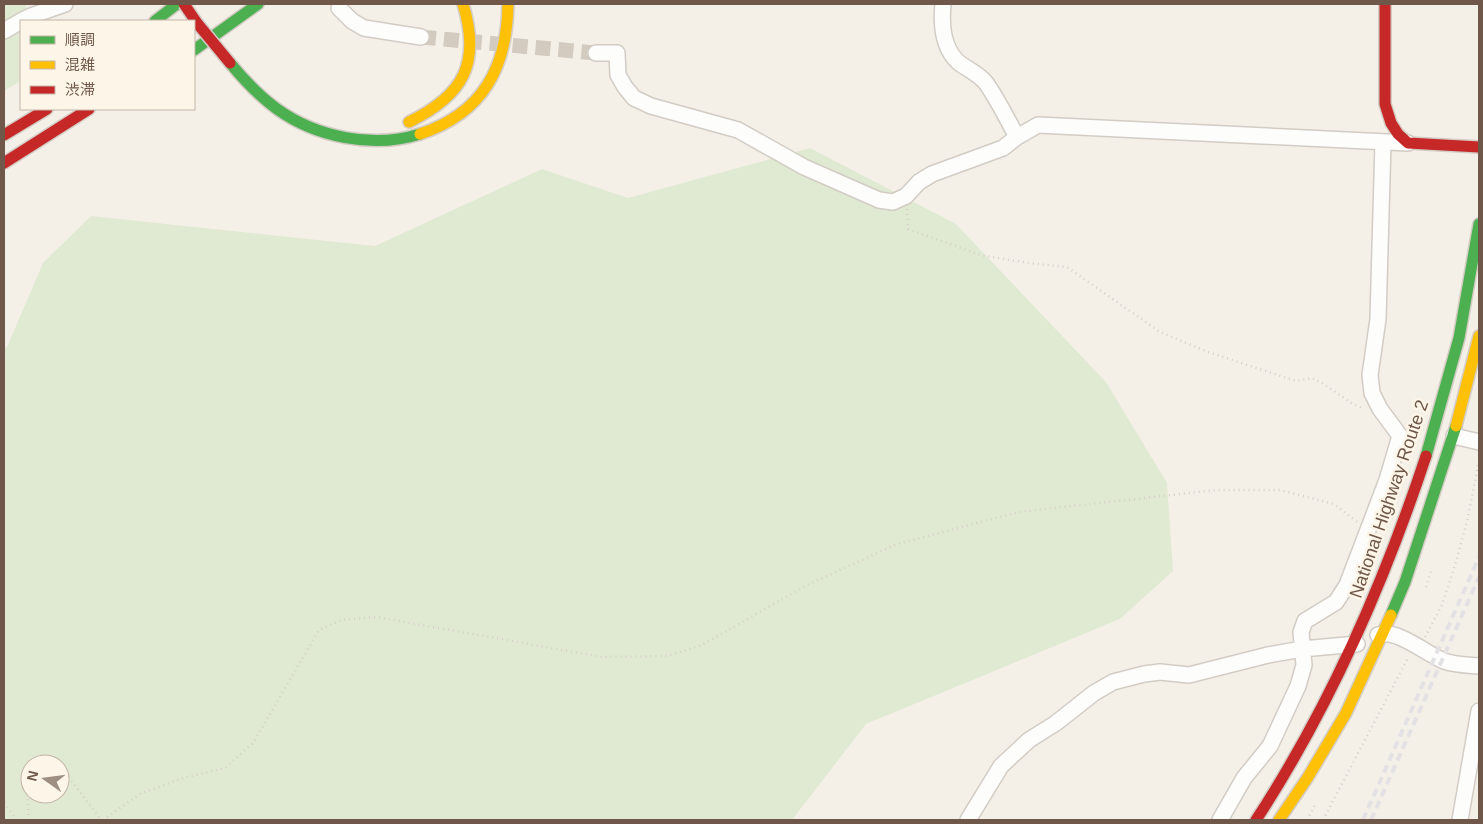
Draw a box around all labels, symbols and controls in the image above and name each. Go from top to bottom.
legend [20,20,195,110]
text: 順調 [65,31,95,48]
text: 混雑 [65,56,95,73]
text: 渋滞 [65,81,95,98]
street label: National Highway Route 2 [1346,397,1432,601]
north arrow [20,754,70,804]
text: N [23,769,41,783]

